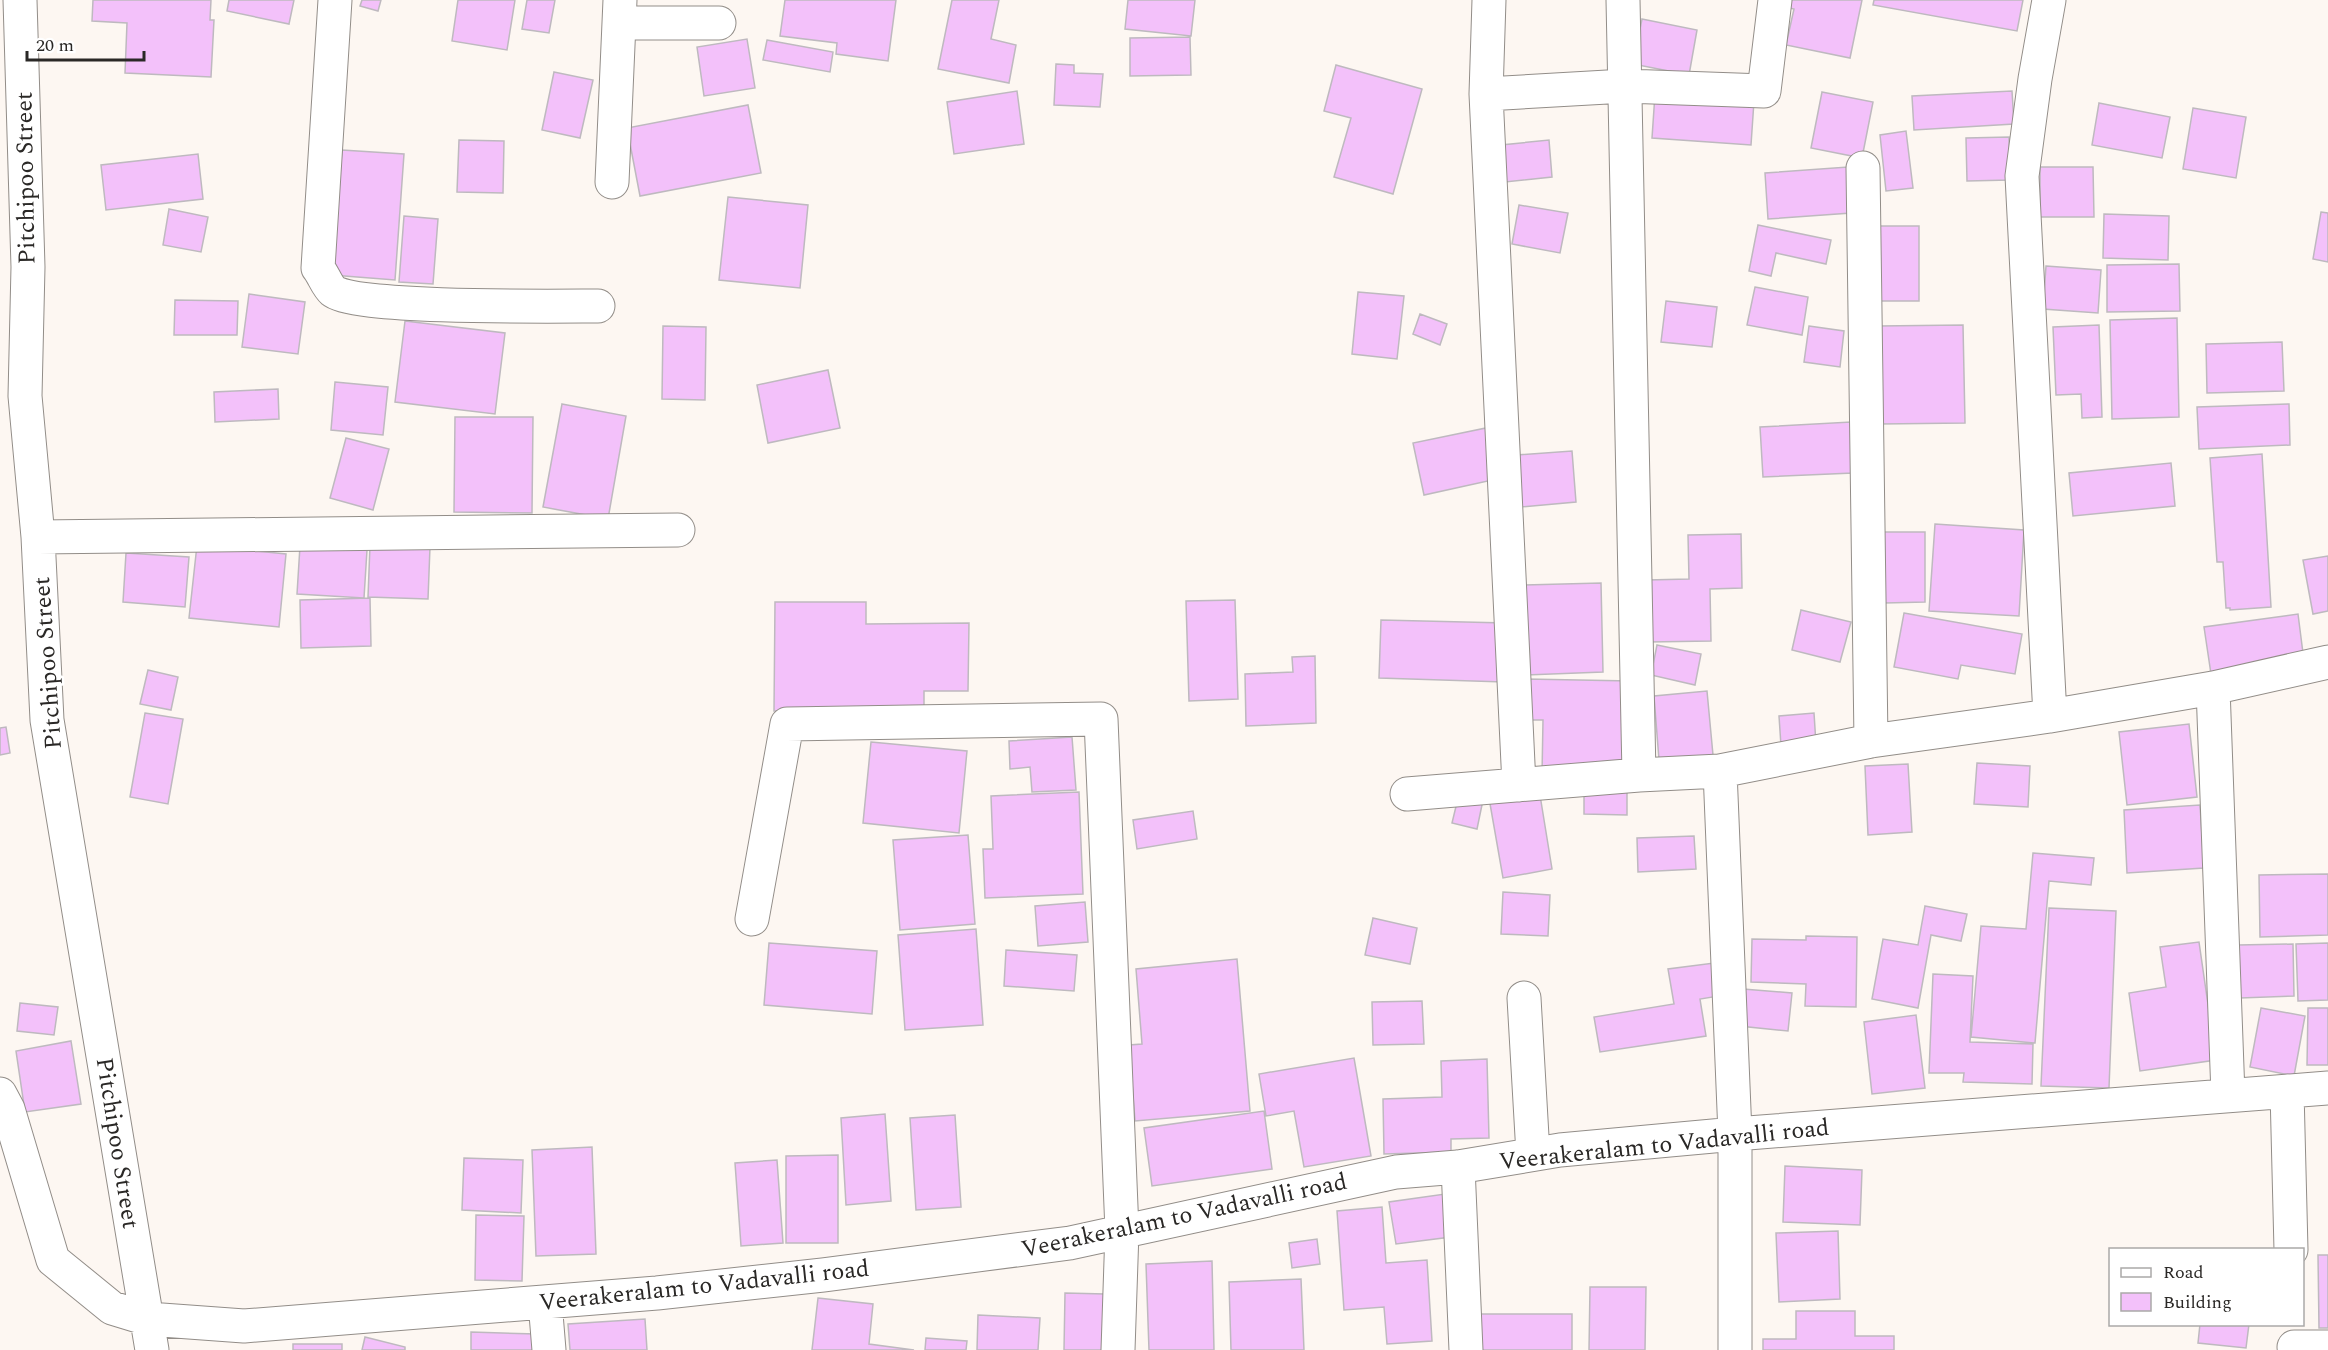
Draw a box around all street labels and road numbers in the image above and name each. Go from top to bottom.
street label: Pitchipoo Street [6,91,46,265]
street label: Pitchipoo Street [24,575,72,750]
street label: Pitchipoo Street [86,1055,148,1231]
street label: Veerakeralam to Vadavalli road [1497,1110,1831,1180]
street label: Veerakeralam to Vadavalli road [1018,1164,1350,1268]
street label: Veerakeralam to Vadavalli road [537,1251,871,1321]

